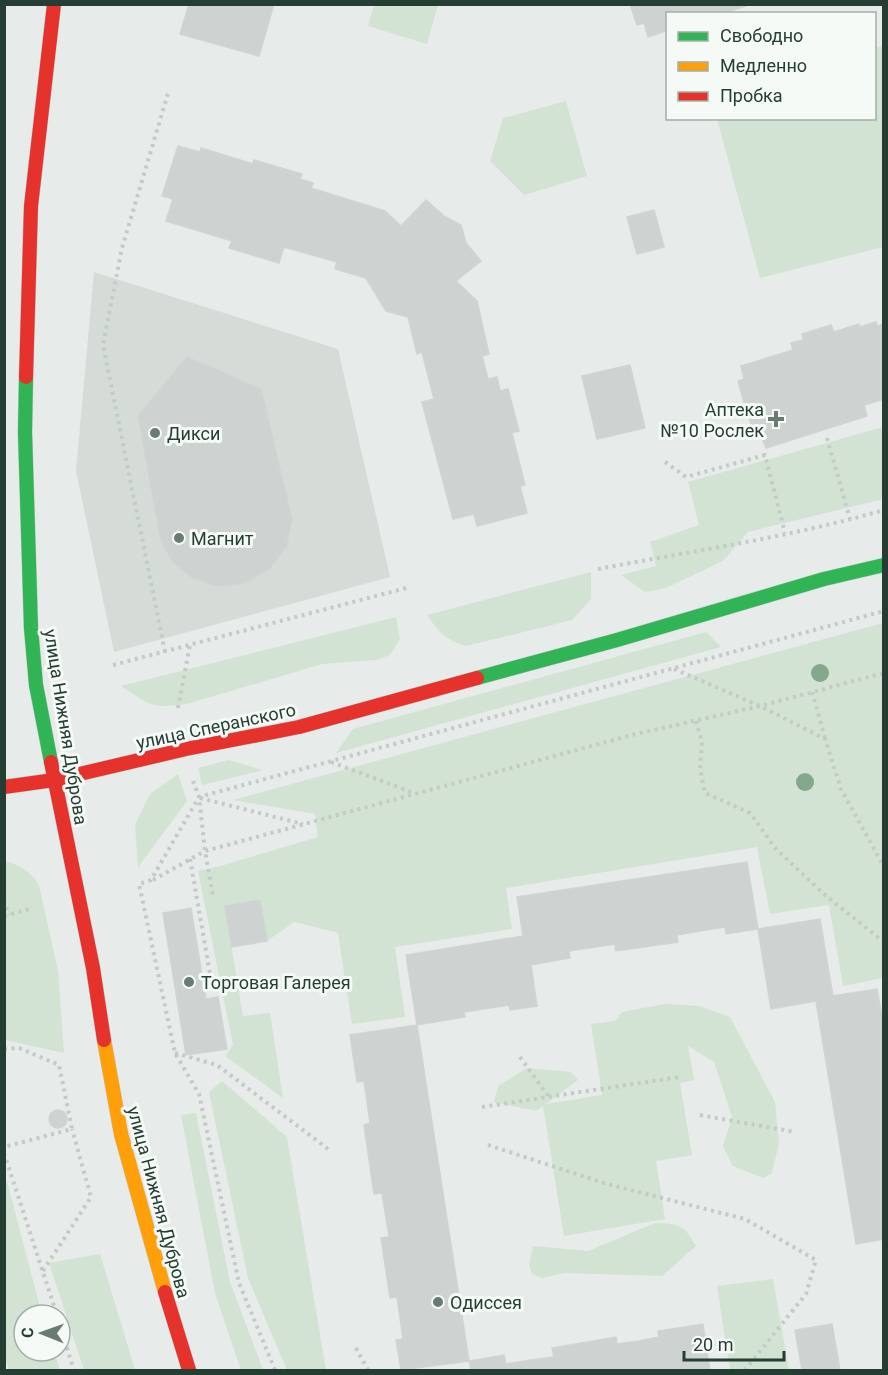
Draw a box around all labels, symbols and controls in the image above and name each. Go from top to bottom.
legend [666,12,876,120]
text: Свободно [720,25,803,46]
text: Медленно [720,55,807,76]
text: Пробка [720,85,783,106]
place label: Аптека №10 Рослек [660,399,764,441]
marker: Аптека №10 Рослек [769,412,783,426]
place label: Дикси [167,423,220,444]
marker: Дикси [148,426,162,440]
place label: Магнит [191,528,254,549]
marker: Магнит [172,531,186,545]
street label: улица Нижняя Дуброва [40,628,92,826]
street label: улица Сперанского [134,699,298,753]
place label: Торговая Галерея [201,972,351,993]
marker: Торговая Галерея [182,975,196,989]
street label: улица Нижняя Дуброва [123,1104,195,1300]
place label: Одиссея [450,1292,522,1313]
marker: Одиссея [431,1295,445,1309]
north arrow [12,1303,72,1363]
scale bar [684,1324,784,1362]
text: С [18,1327,37,1338]
text: 20 m [693,1334,733,1355]

